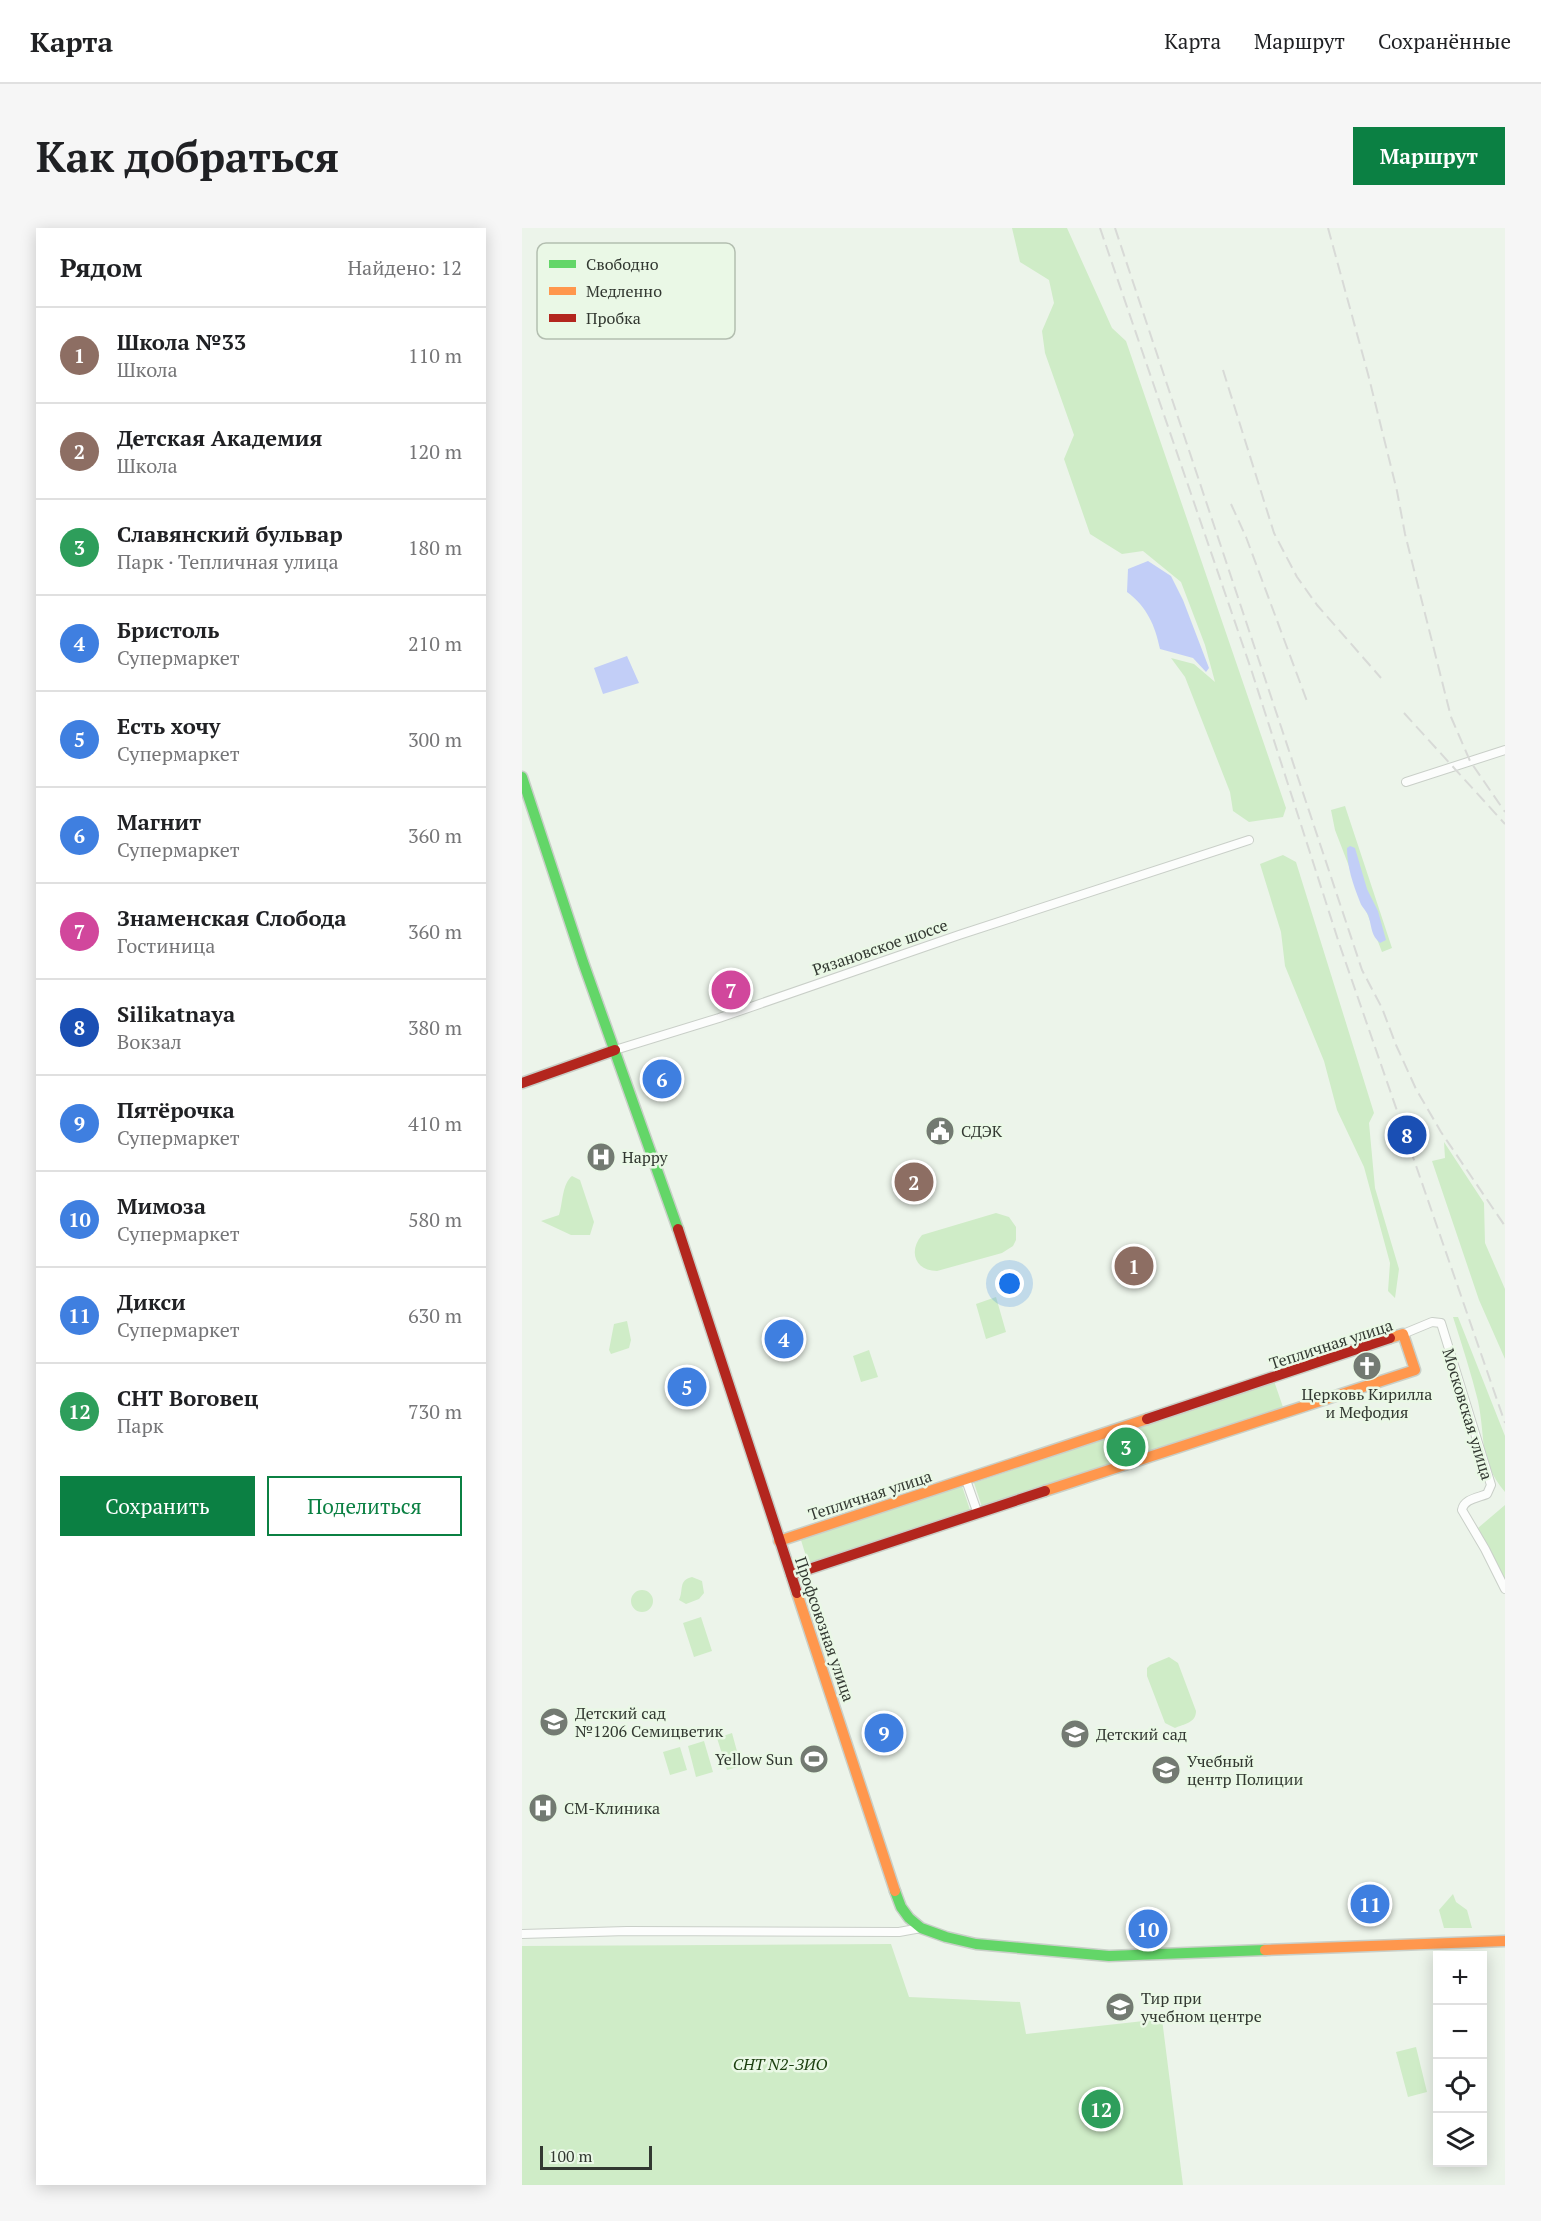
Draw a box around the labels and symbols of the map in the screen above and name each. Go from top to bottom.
legend [537,243,735,339]
text: Свободно [586,253,659,275]
text: Медленно [586,280,662,302]
text: Пробка [586,307,641,329]
street label: Рязановское шоссе [810,914,950,980]
pin: 7 [712,968,750,1012]
pin: 6 [642,1056,682,1102]
pin: 8 [1388,1112,1426,1158]
public building icon: СДЭК [924,1115,956,1147]
place label: СДЭК [961,1120,1003,1142]
hospital icon: Happy [585,1141,617,1173]
place label: Happy [622,1146,669,1168]
pin: 2 [894,1160,934,1204]
pin: 1 [1114,1244,1154,1288]
your location [995,1269,1024,1298]
street label: Тепличная улица [1267,1314,1395,1374]
pin: 4 [764,1316,804,1362]
street label: Московская улица [1438,1345,1498,1483]
church icon: Церковь Кирилла и Мефодия [1351,1350,1383,1382]
pin: 5 [668,1364,706,1410]
place label: Церковь Кирилла и Мефодия [1302,1383,1432,1423]
pin: 3 [1106,1424,1146,1470]
street label: Тепличная улица [806,1465,934,1525]
street label: Профсоюзная улица [790,1554,860,1704]
place label: Детский сад №1206 Семицветик [575,1702,724,1742]
school or university icon: Детский сад №1206 Семицветик [538,1706,570,1738]
pin: 9 [864,1710,904,1756]
school or university icon: Детский сад [1059,1718,1091,1750]
place label: Детский сад [1096,1723,1187,1745]
sports icon: Yellow Sun [798,1743,830,1775]
place label: Yellow Sun [715,1748,793,1770]
place label: Учебный центр Полиции [1187,1750,1304,1790]
school or university icon: Учебный центр Полиции [1150,1754,1182,1786]
hospital icon: СМ-Клиника [527,1792,559,1824]
place label: СМ-Клиника [564,1797,660,1819]
pin: 11 [1350,1882,1390,1926]
pin: 10 [1128,1906,1168,1952]
place label: Тир при учебном центре [1140,1987,1262,2027]
school or university icon: Тир при учебном центре [1104,1991,1136,2023]
park label: СНТ N2-ЗИО [733,2053,828,2075]
pin: 12 [1082,2086,1120,2132]
scale bar [540,2143,652,2170]

